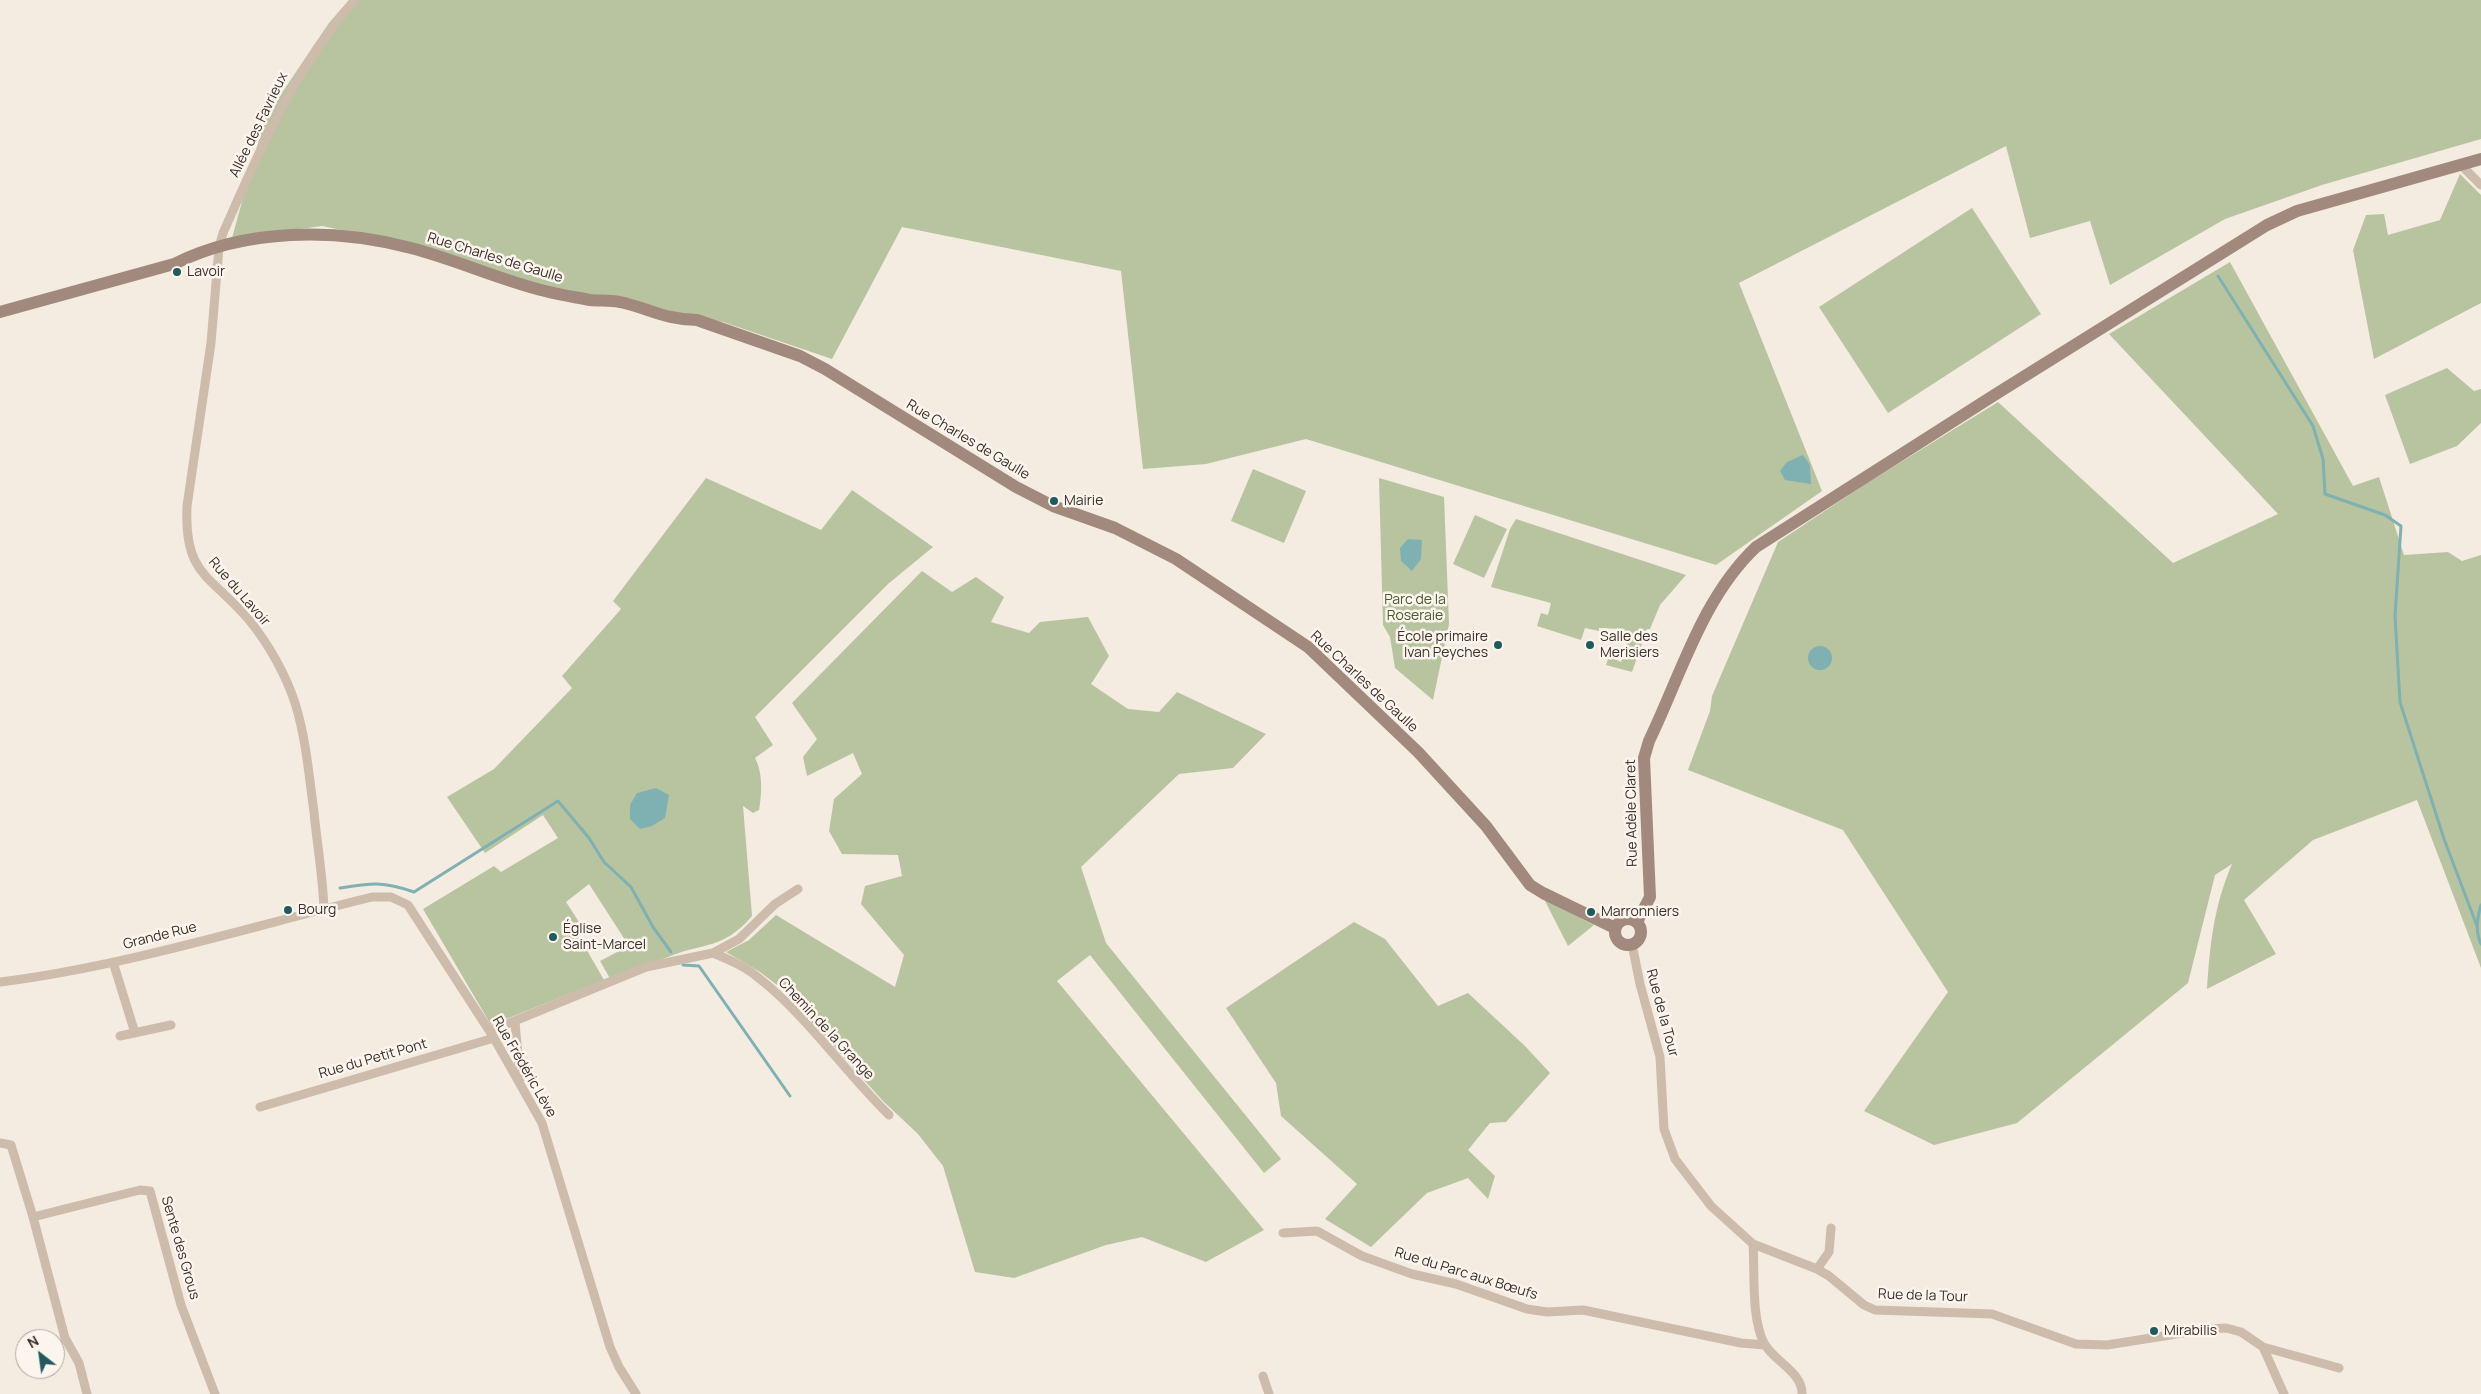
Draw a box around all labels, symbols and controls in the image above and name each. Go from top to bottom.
street label: Allée des Favrieux [226,70,292,180]
street label: Rue Charles de Gaulle [425,229,565,287]
place label: Lavoir [187,264,225,280]
marker: Lavoir [171,266,183,278]
street label: Rue Charles de Gaulle [903,397,1033,483]
place label: Mairie [1064,493,1103,509]
marker: Mairie [1048,495,1060,507]
street label: Rue du Lavoir [205,554,273,630]
park label: Parc de la Roseraie [1384,592,1446,624]
street label: Rue Charles de Gaulle [1307,628,1421,736]
place label: École primaire Ivan Peyches [1397,629,1488,662]
place label: Salle des Merisiers [1600,629,1659,662]
marker: École primaire Ivan Peyches [1492,639,1504,651]
marker: Salle des Merisiers [1584,639,1596,651]
street label: Rue Adèle Claret [1623,759,1641,867]
place label: Bourg [298,902,336,918]
marker: Bourg [282,904,294,916]
place label: Marronniers [1601,904,1679,920]
marker: Marronniers [1585,906,1597,918]
street label: Grande Rue [121,919,199,953]
place label: Église Saint-Marcel [563,921,646,954]
marker: Église Saint-Marcel [547,931,559,943]
street label: Rue de la Tour [1642,967,1682,1059]
street label: Chemin de la Grange [775,975,877,1083]
street label: Rue Frédéric Lève [488,1014,560,1120]
street label: Rue du Petit Pont [317,1035,429,1083]
street label: Sente des Grous [157,1194,203,1302]
street label: Rue du Parc aux Bœufs [1392,1244,1540,1304]
street label: Rue de la Tour [1878,1286,1968,1306]
place label: Mirabilis [2164,1323,2217,1339]
marker: Mirabilis [2148,1325,2160,1337]
north arrow [15,1329,65,1379]
text: N [24,1331,42,1352]

